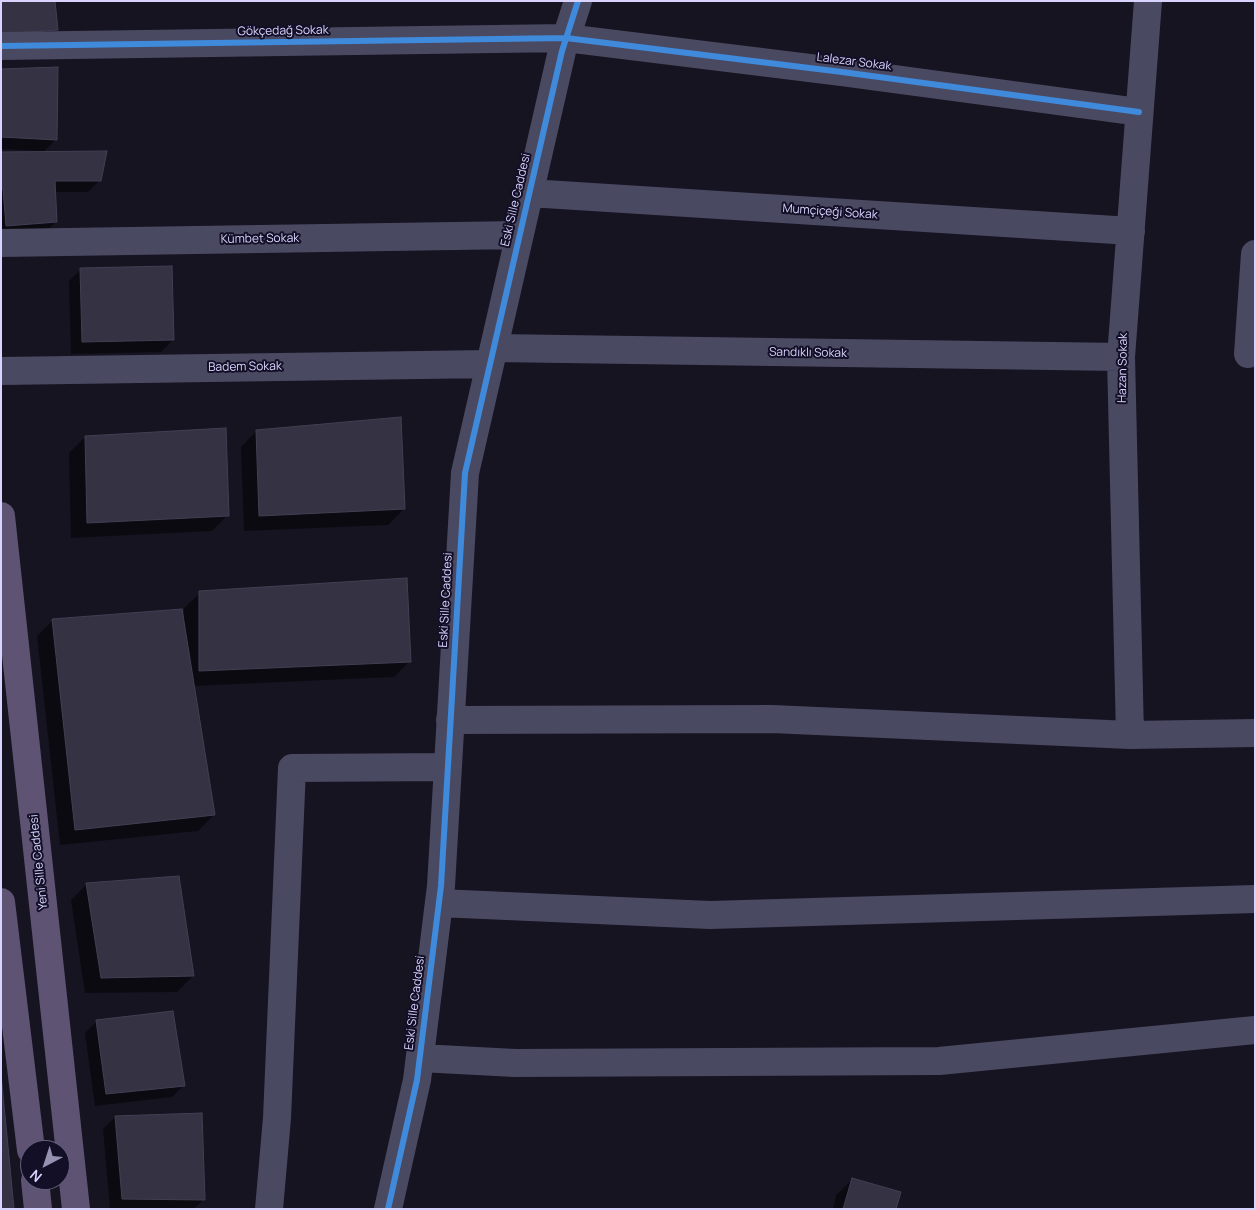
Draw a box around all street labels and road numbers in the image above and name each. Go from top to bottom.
street label: Gökçedağ Sokak [237,23,329,39]
street label: Lalezar Sokak [816,50,892,74]
street label: Eski Sille Caddesi [498,152,534,248]
street label: Mumçiçeği Sokak [782,201,878,223]
street label: Kümbet Sokak [221,231,299,247]
street label: Hazan Sokak [1115,333,1131,403]
street label: Sandıklı Sokak [769,345,847,361]
street label: Badem Sokak [208,359,282,375]
street label: Eski Sille Caddesi [436,552,456,648]
street label: Yeni Sille Caddesi [27,814,51,910]
street label: Eski Sille Caddesi [402,955,428,1051]

